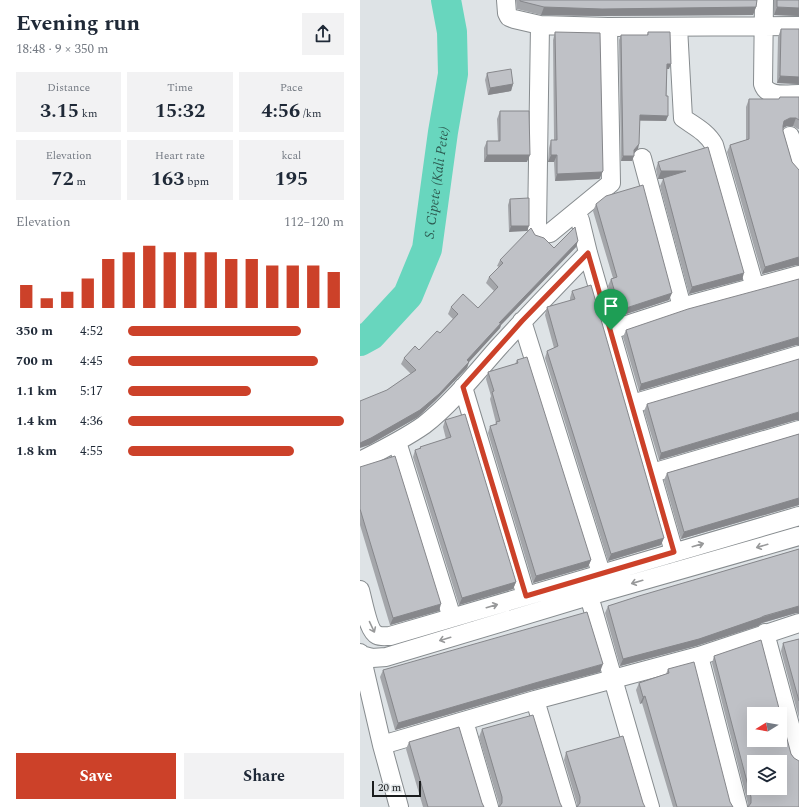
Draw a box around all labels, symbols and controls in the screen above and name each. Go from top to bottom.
text: Evening run [16,7,140,40]
button: share [302,13,344,55]
text: 18:48 · 9 × 350 m [16,39,108,59]
text: Distance [47,79,90,96]
text: Time [167,79,193,96]
text: Pace [280,79,303,96]
text: 3.15 [40,96,79,126]
text: 15:32 [155,96,205,126]
text: 4:56 [261,96,300,126]
text: km [79,105,97,122]
text: /km [300,105,321,122]
water label: S. Cipete (Kali Pete) [418,125,454,240]
text: Elevation [46,147,92,164]
text: Heart rate [155,147,205,164]
text: kcal [281,147,301,164]
text: 72 [51,164,74,194]
text: 163 [151,164,185,194]
text: 195 [274,164,308,194]
text: m [74,173,86,190]
text: bpm [185,173,209,190]
text: Elevation [16,212,70,232]
text: 112–120 m [284,212,344,232]
pin [594,289,628,330]
icon: arrive [600,295,622,317]
text: 350 m [16,321,53,341]
text: 4:52 [80,321,103,341]
text: 700 m [16,351,53,371]
text: 4:45 [80,351,103,371]
text: 1.1 km [16,381,57,401]
text: 5:17 [80,381,103,401]
text: 1.4 km [16,411,57,431]
text: 4:36 [80,411,103,431]
text: 1.8 km [16,441,57,461]
text: 4:55 [80,441,103,461]
one-way arrow [691,541,704,548]
one-way arrow [755,543,768,551]
one-way arrow [630,579,643,586]
one-way arrow [486,602,499,609]
one-way arrow [368,621,376,633]
one-way arrow [439,636,452,643]
north arrow [747,707,787,747]
map controls [747,707,787,795]
button: Save [16,753,176,799]
button: Share [184,753,344,799]
button: layers [747,755,787,795]
scale bar [372,779,421,798]
text: 20 m [378,779,401,796]

